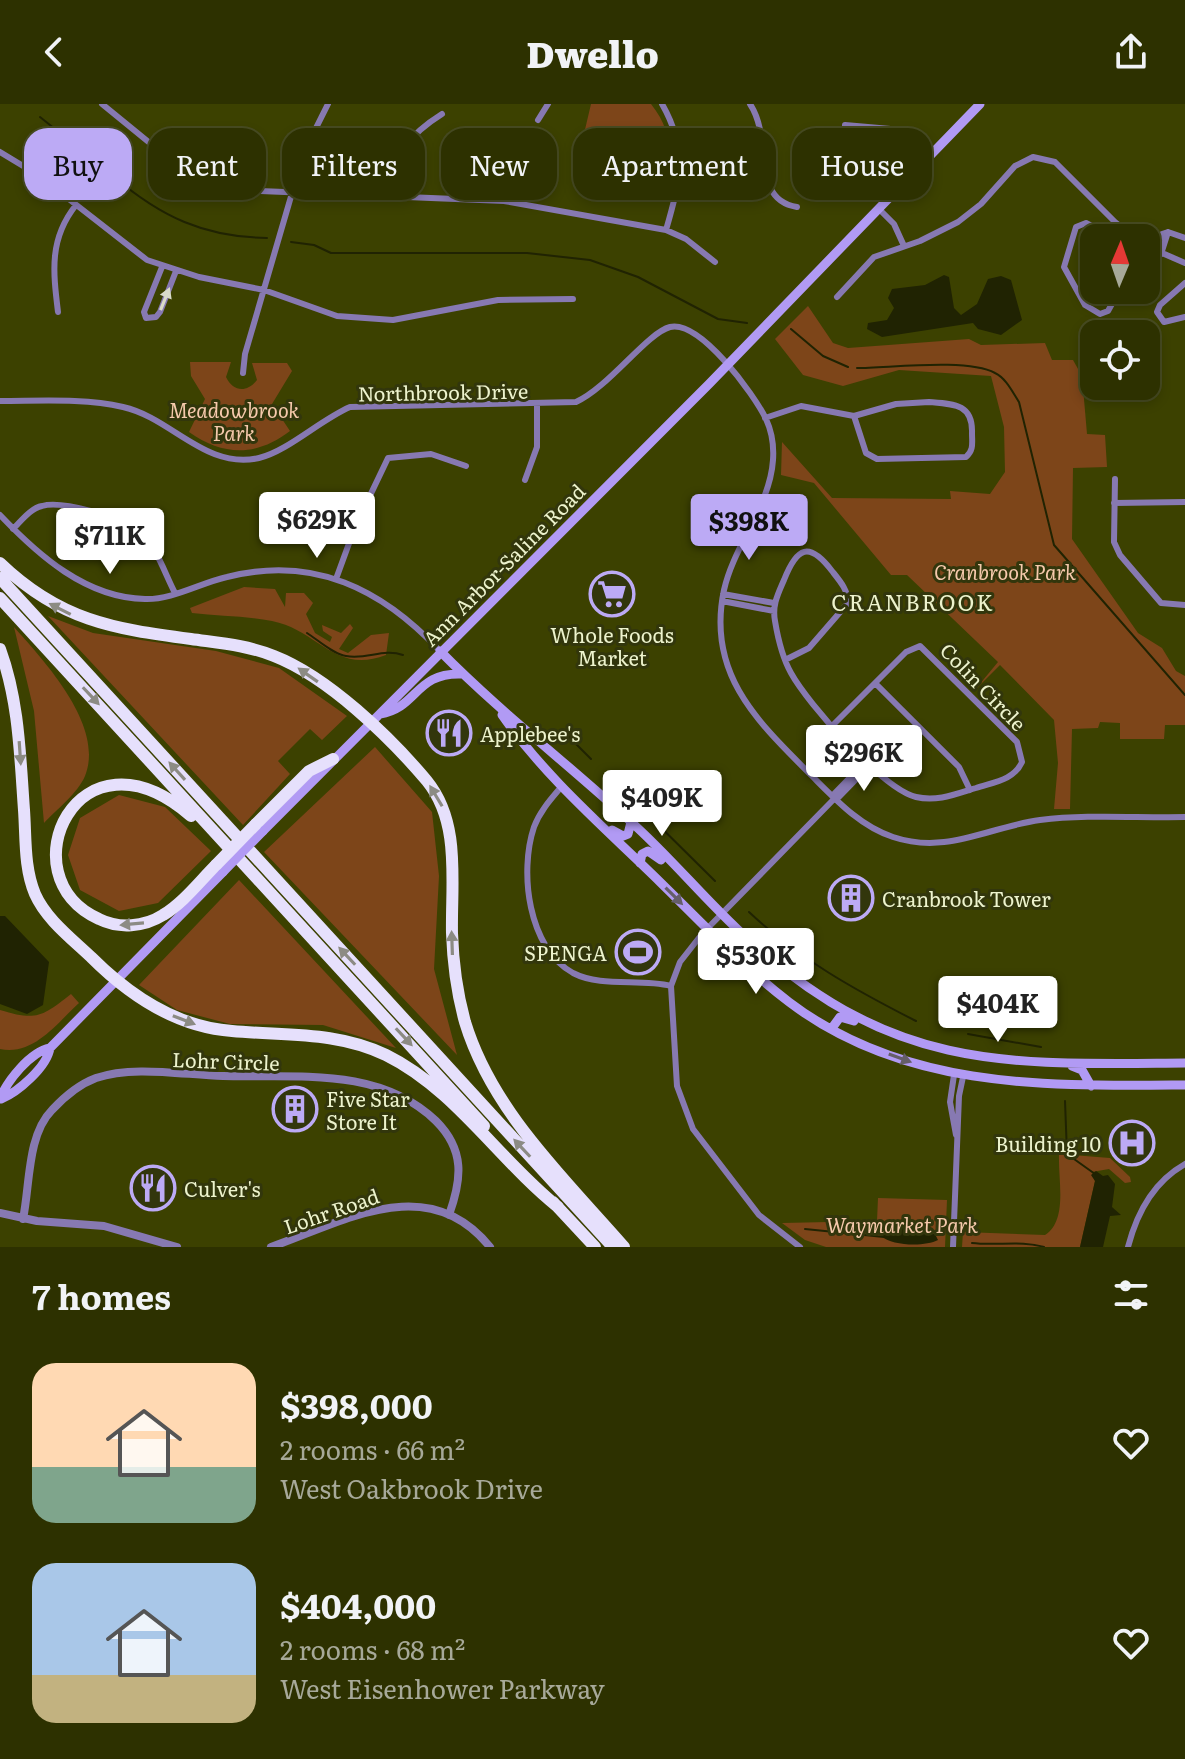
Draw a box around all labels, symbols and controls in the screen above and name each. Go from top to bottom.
text: Dwello [526,26,659,79]
icon: back [32,30,76,74]
icon: share [1109,30,1153,74]
chip: Buy [24,128,132,200]
chip: Rent [148,128,266,200]
chip: Filters [282,128,425,200]
chip: New [441,128,557,200]
chip: Apartment [573,128,776,200]
chip: House [792,128,932,200]
north arrow [1080,224,1160,304]
map controls [1080,224,1160,400]
one-way arrow [159,287,172,311]
button: locate [1080,320,1160,400]
street label: Northbrook Drive [358,375,528,407]
park label: Meadowbrook Park [169,394,299,447]
street label: Ann Arbor-Saline Road [415,476,591,652]
pin: $629K [261,492,373,560]
pin: $398K [693,494,805,562]
text: $629K [277,498,357,537]
text: $398K [709,500,789,539]
pin: $711K [54,508,166,576]
text: $711K [74,514,146,553]
park label: Cranbrook Park [934,556,1076,586]
supermarket icon: Whole Foods Market [588,570,636,618]
district label: CRANBROOK [831,585,995,618]
one-way arrow [49,602,72,615]
place label: Whole Foods Market [550,619,674,672]
street label: Colin Circle [934,635,1034,737]
one-way arrow [298,668,319,684]
one-way arrow [81,686,99,705]
restaurant icon: Applebee's [425,709,473,757]
place label: Applebee's [480,718,580,748]
pin: $296K [808,725,920,793]
text: $296K [824,731,904,770]
one-way arrow [14,741,27,766]
one-way arrow [168,761,186,780]
pin: $409K [606,770,718,838]
text: $409K [621,776,703,815]
one-way arrow [429,785,443,807]
building icon: Cranbrook Tower [827,874,875,922]
place label: Cranbrook Tower [882,883,1051,913]
one-way arrow [664,886,682,905]
one-way arrow [119,918,144,931]
sports icon: SPENGA [614,928,662,976]
pin: $530K [700,928,812,996]
one-way arrow [446,930,459,955]
text: $530K [716,934,796,973]
place label: SPENGA [524,937,607,967]
one-way arrow [338,947,356,966]
pin: $404K [942,976,1054,1044]
text: $404K [956,982,1040,1021]
one-way arrow [172,1014,196,1027]
one-way arrow [394,1027,412,1046]
street label: Lohr Circle [172,1043,280,1077]
one-way arrow [888,1053,912,1065]
place label: Five Star Store It [326,1083,410,1136]
building icon: Five Star Store It [271,1085,319,1133]
hospital icon: Building 10 [1108,1119,1156,1167]
place label: Building 10 [995,1128,1101,1158]
one-way arrow [514,1139,531,1159]
restaurant icon: Culver's [129,1164,177,1212]
place label: Culver's [184,1173,261,1203]
street label: Lohr Road [279,1180,383,1240]
park label: Waymarket Park [826,1209,978,1239]
text: 7 homes [32,1270,171,1320]
icon: filters [1109,1273,1153,1317]
text: $398,000 [280,1379,433,1429]
icon: home [96,1395,192,1491]
icon: heart [1109,1421,1153,1465]
text: 2 rooms · 66 m² [280,1429,465,1468]
text: West Oakbrook Drive [280,1468,543,1507]
text: $404,000 [280,1579,436,1629]
icon: home [96,1595,192,1691]
icon: heart [1109,1621,1153,1665]
text: 2 rooms · 68 m² [280,1629,465,1668]
text: West Eisenhower Parkway [280,1668,605,1707]

